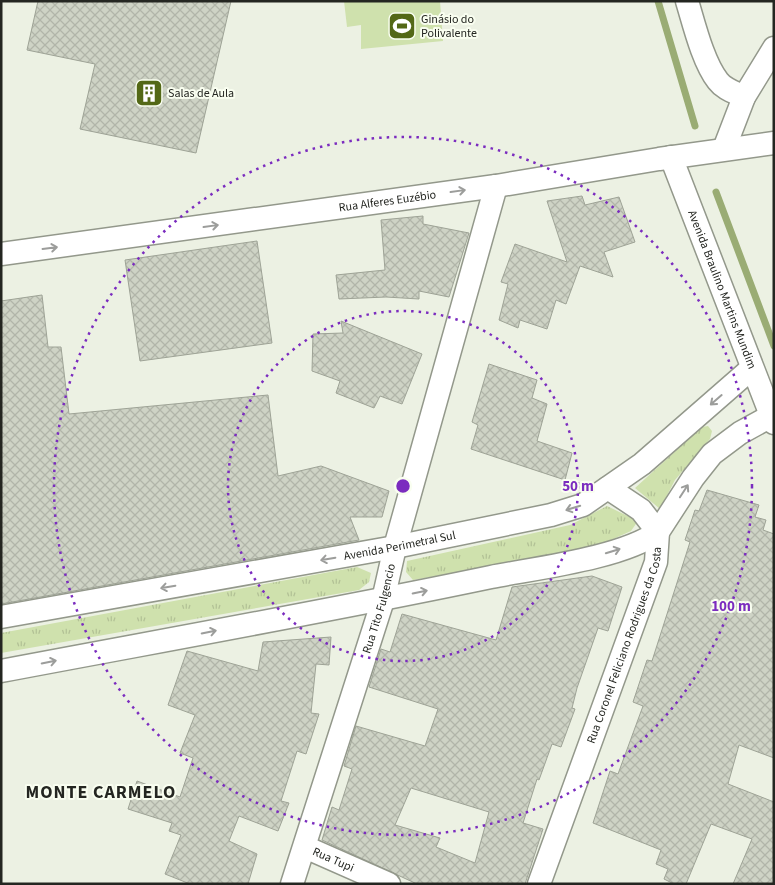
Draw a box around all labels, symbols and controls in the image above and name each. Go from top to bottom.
sports icon: Ginásio do Polivalente [387,11,417,41]
place label: Ginásio do Polivalente [421,11,477,42]
building icon: Salas de Aula [134,78,164,108]
place label: Salas de Aula [168,85,234,102]
street label: Rua Alferes Euzébio [338,186,437,216]
one-way arrow [450,186,466,196]
street label: Avenida Braulino Martins Mundim [684,208,761,371]
one-way arrow [202,220,218,230]
one-way arrow [41,243,57,253]
one-way arrow [709,395,722,406]
text: 50 m [562,476,594,497]
centre of rings [394,477,412,495]
one-way arrow [679,484,689,498]
one-way arrow [565,503,581,513]
street label: Avenida Perimetral Sul [342,526,457,564]
one-way arrow [605,545,621,555]
street label: Rua Coronel Feliciano Rodrigues da Costa [582,546,665,746]
one-way arrow [320,554,336,564]
street label: Rua Tito Fulgencio [358,562,399,656]
one-way arrow [160,583,176,593]
one-way arrow [412,587,428,596]
text: 100 m [711,596,751,617]
one-way arrow [201,627,217,636]
one-way arrow [41,656,57,666]
district label: MONTE CARMELO [26,780,176,805]
street label: Rua Tupi [310,843,357,876]

